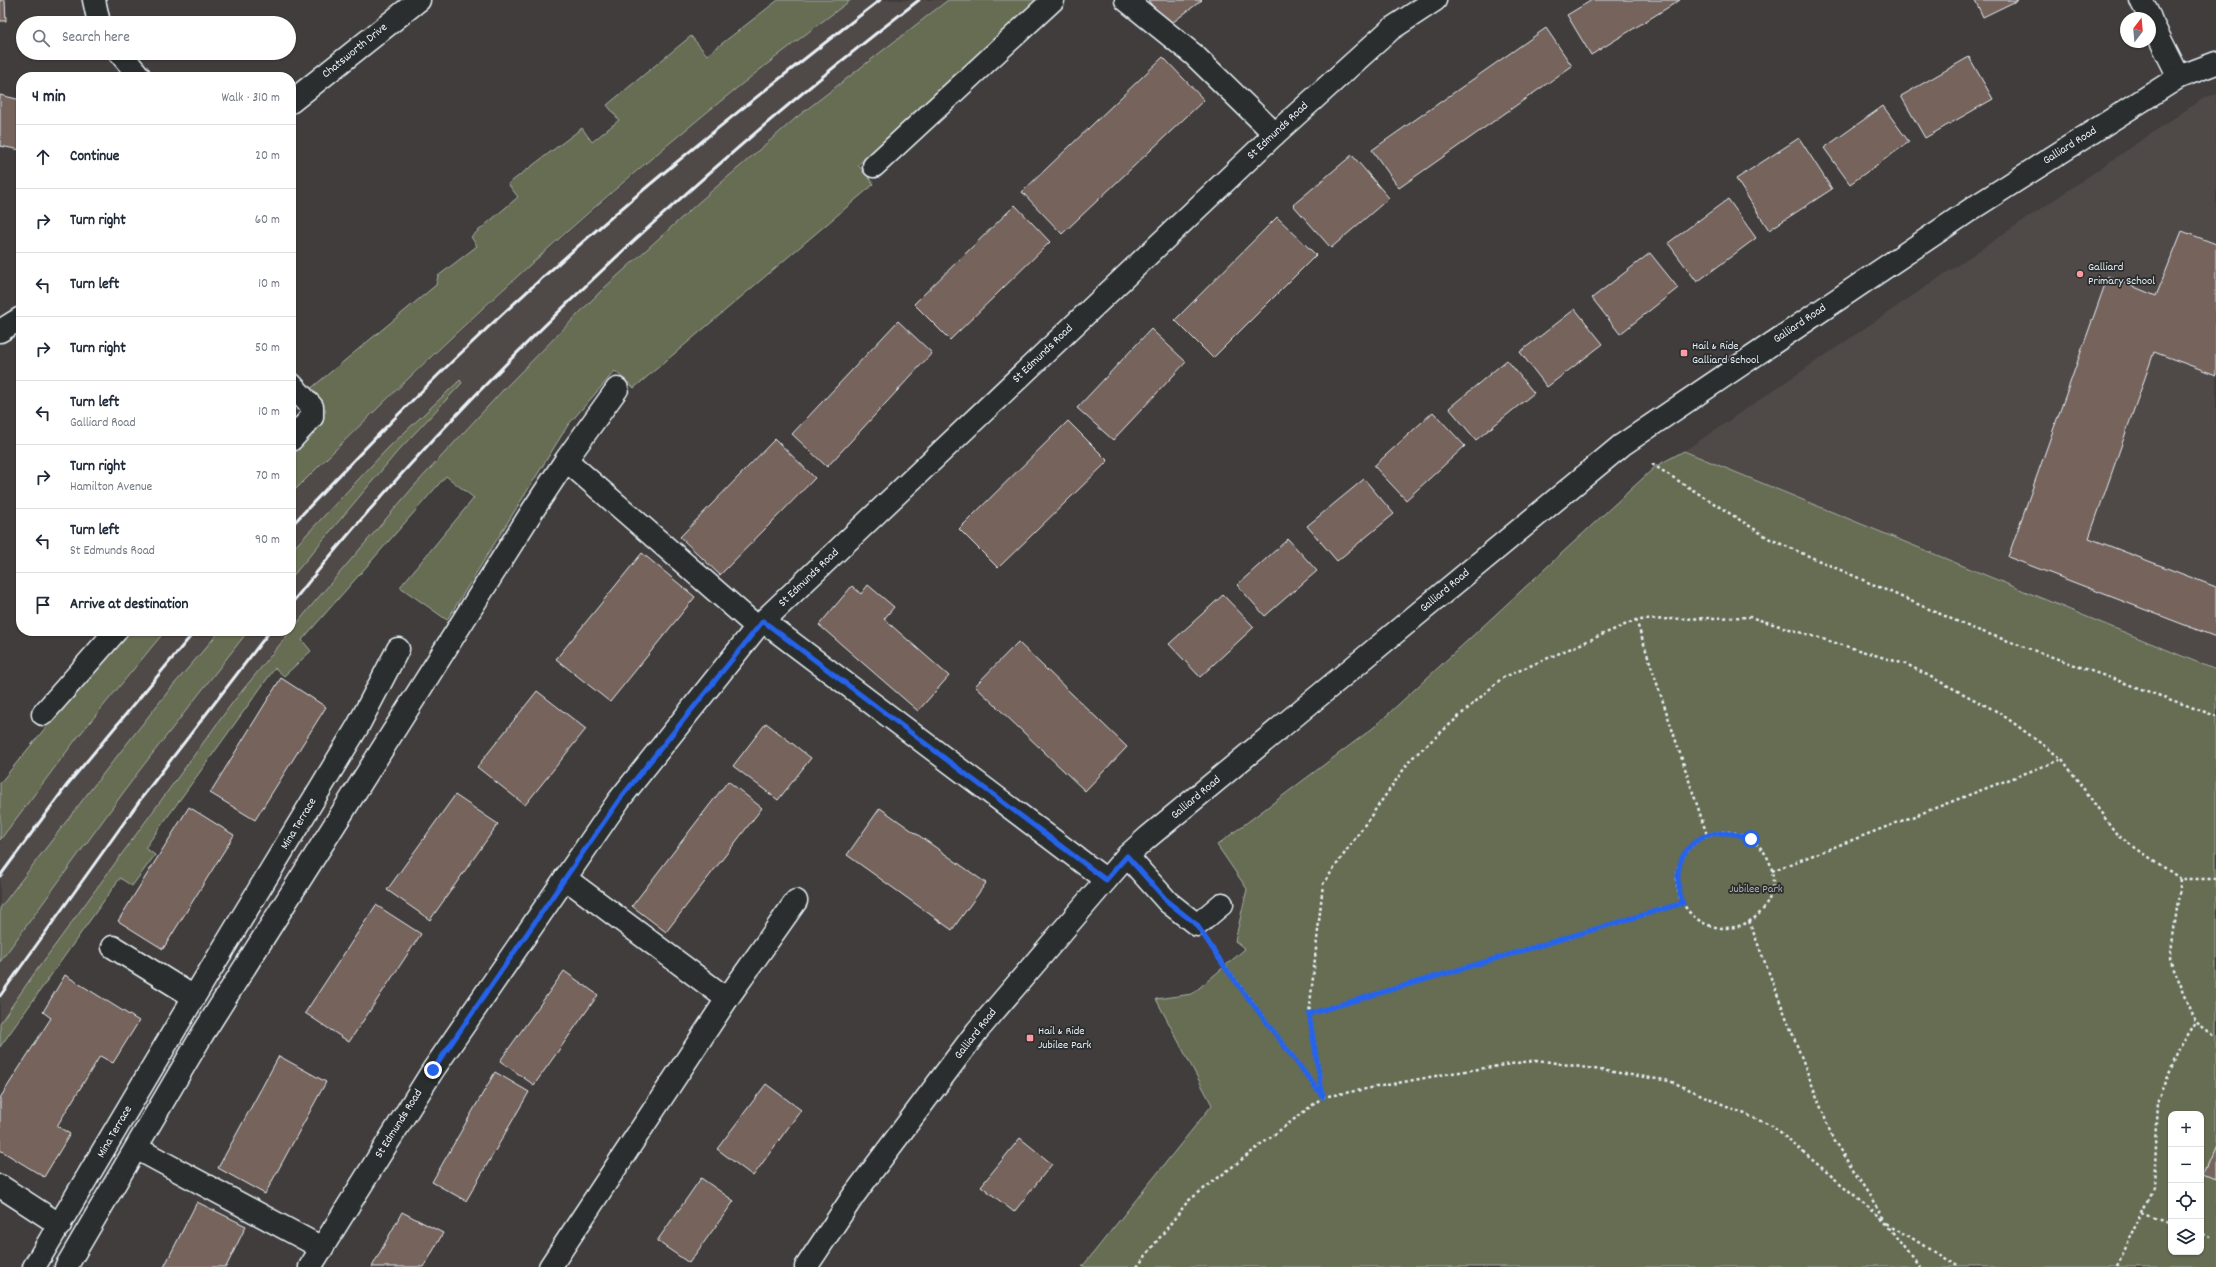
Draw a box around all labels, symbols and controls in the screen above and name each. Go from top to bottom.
north arrow [2120,12,2156,48]
search box [16,16,296,60]
street label: Chatsworth Drive [319,19,391,83]
icon: search [30,27,52,49]
text: Search here [62,27,130,49]
text: 4 min [32,86,66,110]
text: Walk · 310 m [221,89,280,108]
street label: St Edmunds Road [1244,98,1312,164]
street label: Galliard Road [2040,123,2100,169]
icon: ahead [32,146,54,168]
text: Continue [70,146,119,168]
text: 20 m [255,147,280,166]
icon: right [32,210,54,232]
text: Turn right [70,210,126,232]
text: 60 m [255,211,280,230]
place label: Galliard Primary School [2088,259,2155,290]
marker: Galliard Primary School [2075,269,2085,279]
icon: left [32,274,54,296]
text: Turn left [70,274,119,296]
text: 10 m [258,275,280,294]
street label: Galliard Road [1770,300,1830,348]
street label: St Edmunds Road [1009,321,1077,387]
icon: right [32,338,54,360]
text: Turn right [70,338,126,360]
place label: Hail & Ride Galliard School [1692,338,1759,369]
text: 50 m [255,339,280,358]
marker: Hail & Ride Galliard School [1679,348,1689,358]
text: Turn left [70,392,119,414]
icon: left [32,402,54,424]
text: 10 m [258,403,280,422]
text: Galliard Road [70,414,136,433]
text: Turn right [70,456,126,478]
icon: right [32,466,54,488]
text: 70 m [256,467,280,486]
text: Hamilton Avenue [70,478,152,497]
text: Turn left [70,520,119,542]
icon: left [32,530,54,552]
text: 90 m [255,531,280,550]
text: St Edmunds Road [70,542,155,561]
street label: St Edmunds Road [775,545,843,611]
street label: Galliard Road [1416,565,1474,617]
icon: arrive [32,594,54,616]
text: Arrive at destination [70,594,188,616]
street label: Galliard Road [1167,772,1225,824]
street label: Mina Terrace [277,795,321,853]
route start [1742,830,1760,848]
park label: Jubilee Park [1729,881,1783,898]
street label: Galliard Road [951,1005,1001,1063]
place label: Hail & Ride Jubilee Park [1038,1023,1092,1054]
marker: Hail & Ride Jubilee Park [1025,1033,1035,1043]
route end [424,1061,442,1079]
street label: St Edmunds Road [371,1086,427,1162]
street label: Mina Terrace [93,1103,137,1161]
map controls [2168,1111,2204,1255]
button: + [2168,1111,2204,1147]
button: − [2168,1147,2204,1183]
button: locate [2168,1183,2204,1219]
button: layers [2168,1219,2204,1255]

